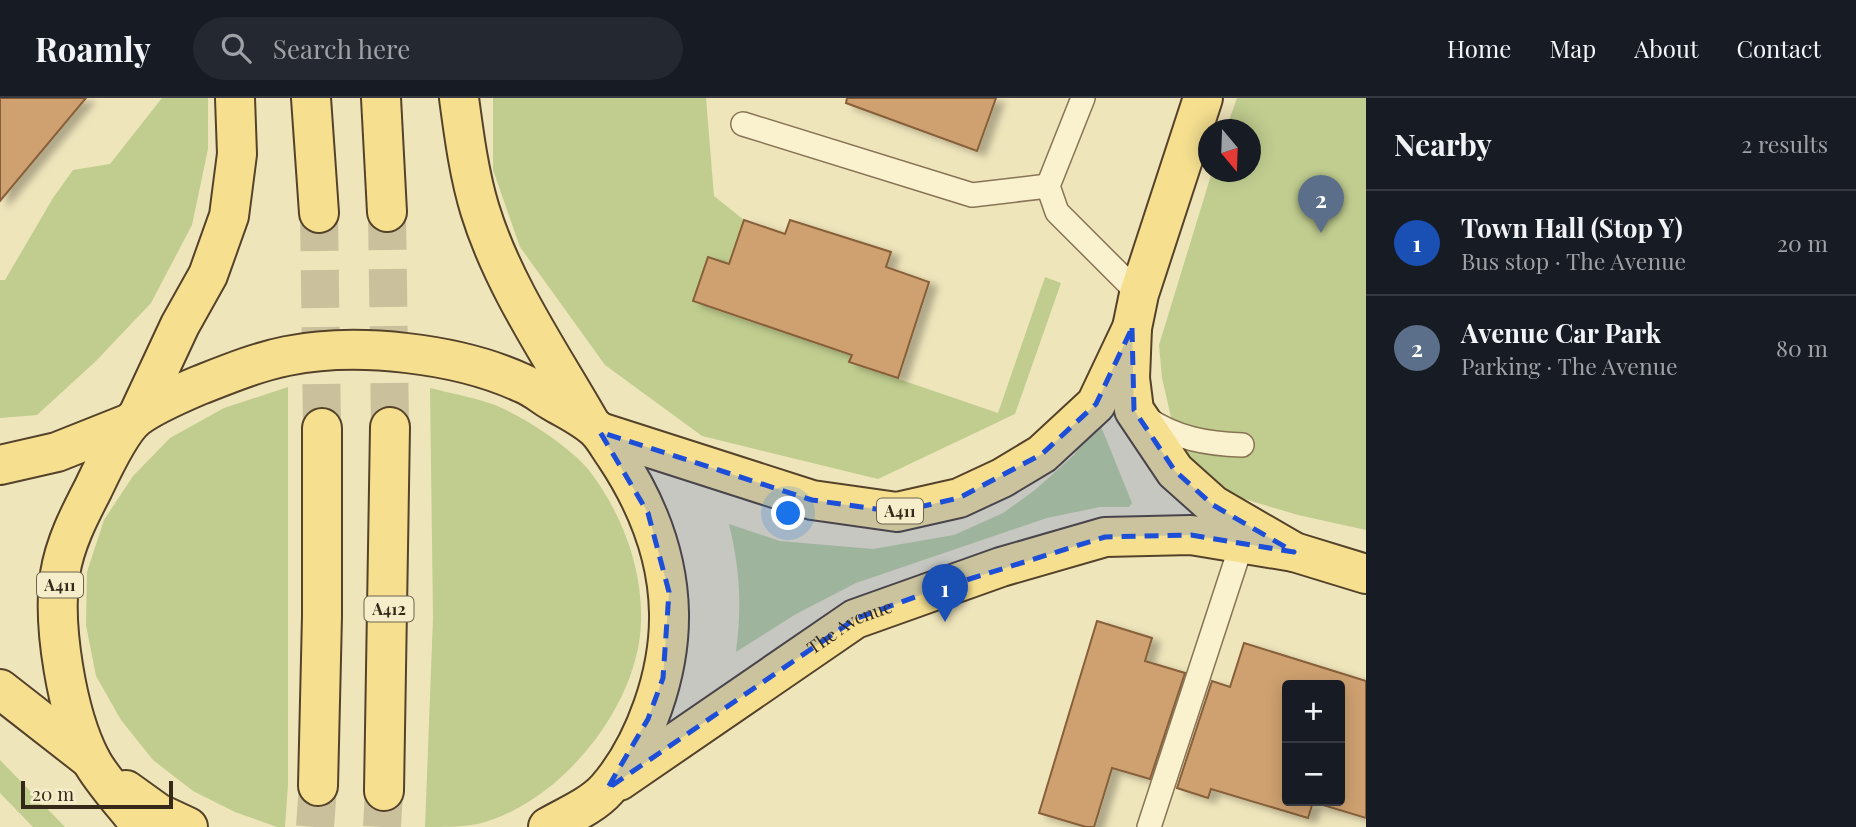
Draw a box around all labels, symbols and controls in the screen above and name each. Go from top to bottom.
search box [193,17,683,80]
text: Roamly [35,26,151,70]
icon: search [217,29,255,67]
text: Search here [273,31,410,66]
text: Home [1447,32,1511,64]
text: Map [1549,32,1596,64]
text: About [1634,32,1698,64]
text: Contact [1736,32,1821,64]
north arrow [1198,119,1261,182]
text: Nearby [1394,124,1492,164]
text: 2 results [1741,128,1828,159]
pin: 2 [1298,175,1344,233]
text: Town Hall (Stop Y) [1461,210,1683,245]
text: 1 [1413,227,1421,258]
text: 20 m [1777,227,1828,258]
text: Bus stop · The Avenue [1461,245,1686,276]
text: Avenue Car Park [1461,315,1661,350]
text: 2 [1411,332,1423,363]
text: 80 m [1776,332,1828,363]
text: Parking · The Avenue [1461,350,1678,381]
your location [771,496,805,530]
road number: A411 [877,498,923,524]
pin: 1 [922,564,968,622]
road number: A411 [37,572,83,598]
street label: The Avenue [802,594,895,659]
road number: A412 [364,596,414,622]
map controls [1282,680,1345,806]
button: + [1282,680,1345,743]
button: − [1282,743,1345,806]
scale bar [21,778,173,810]
text: 20 m [32,780,74,806]

